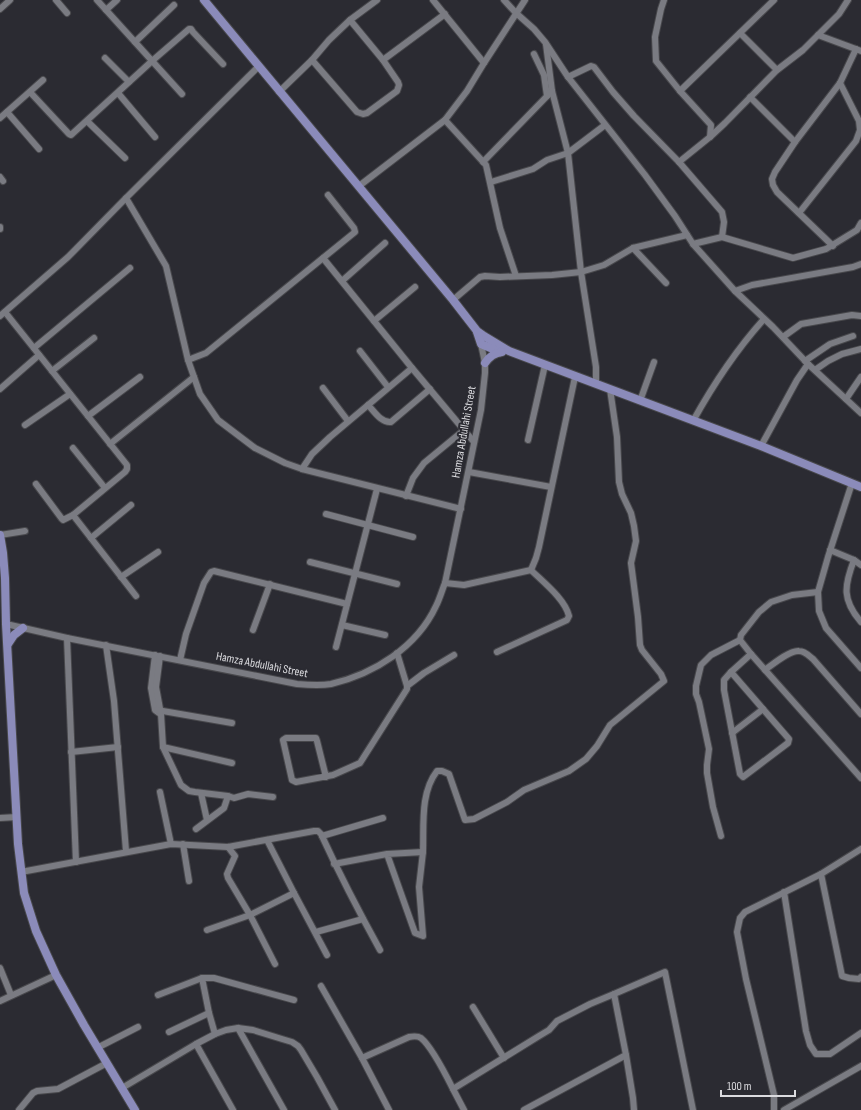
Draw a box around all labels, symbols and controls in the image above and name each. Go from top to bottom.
street label: Hamza Abdullahi Street [449,384,480,479]
street label: Hamza Abdullahi Street [215,649,310,681]
scale bar [721,1072,795,1098]
text: 100 m [727,1079,752,1094]

